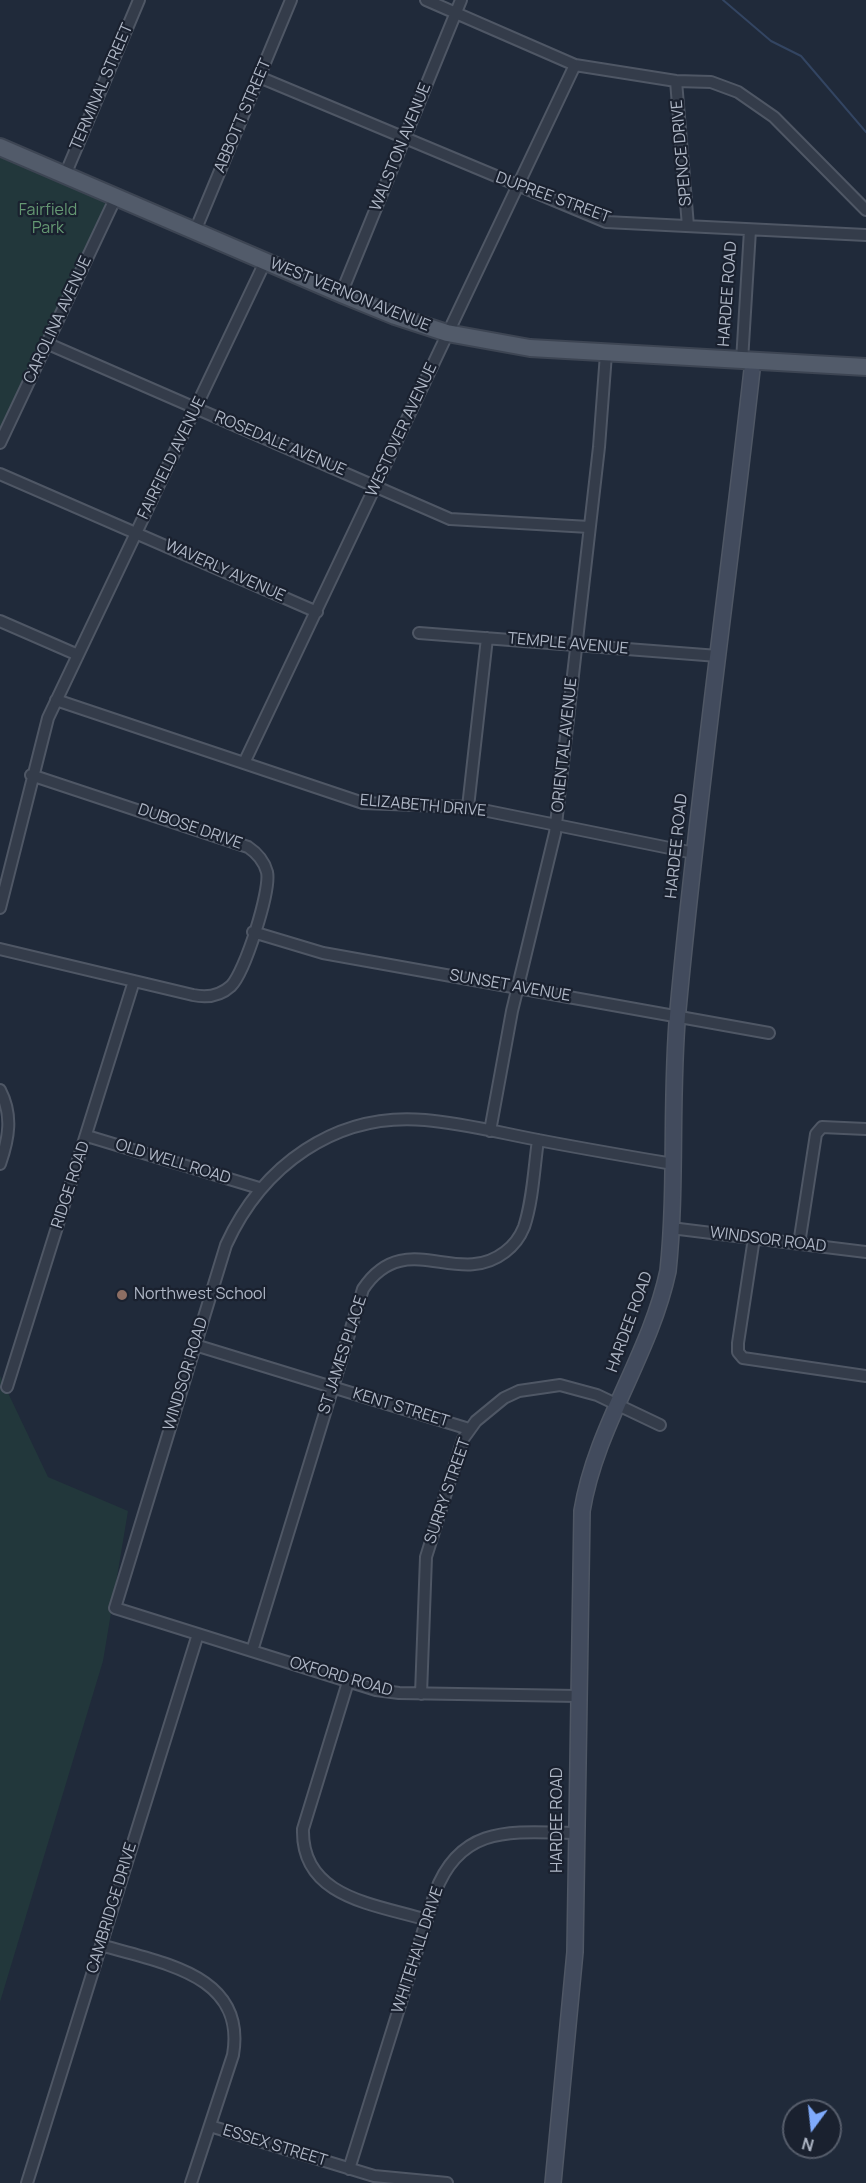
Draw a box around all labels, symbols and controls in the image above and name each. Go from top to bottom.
street label: TERMINAL STREET [67,21,137,153]
street label: ABBOTT STREET [210,56,276,176]
street label: WALSTON AVENUE [367,80,435,214]
street label: SPENCE DRIVE [668,99,696,207]
street label: DUPREE STREET [493,168,613,228]
park label: Fairfield Park [19,201,77,239]
street label: HARDEE ROAD [715,241,741,347]
street label: CAROLINA AVENUE [20,253,96,387]
street label: WEST VERNON AVENUE [267,254,433,336]
street label: WESTOVER AVENUE [363,360,441,500]
street label: FAIRFIELD AVENUE [134,394,210,522]
street label: ROSEDALE AVENUE [211,408,349,480]
street label: WAVERLY AVENUE [162,536,288,606]
street label: TEMPLE AVENUE [507,629,629,659]
street label: ORIENTAL AVENUE [548,677,582,813]
street label: ELIZABETH DRIVE [359,791,487,821]
street label: HARDEE ROAD [662,792,692,900]
street label: DUBOSE DRIVE [135,800,245,854]
street label: SUNSET AVENUE [448,966,572,1006]
street label: OLD WELL ROAD [113,1135,233,1189]
street label: RIDGE ROAD [48,1139,94,1231]
street label: WINDSOR ROAD [709,1223,827,1257]
street label: HARDEE ROAD [603,1269,657,1375]
place label: Northwest School [134,1285,266,1305]
marker: Northwest School [115,1288,129,1302]
street label: ST JAMES PLACE [315,1293,371,1417]
street label: WINDSOR ROAD [160,1315,212,1433]
street label: KENT STREET [351,1384,451,1432]
street label: SURRY STREET [421,1436,475,1546]
street label: OXFORD ROAD [287,1653,395,1701]
street label: HARDEE ROAD [548,1767,568,1873]
street label: CAMBRIDGE DRIVE [83,1840,141,1976]
street label: WHITEHALL DRIVE [388,1884,448,2016]
north arrow [782,2099,842,2159]
street label: ESSEX STREET [221,2121,329,2171]
text: N [799,2132,816,2157]

